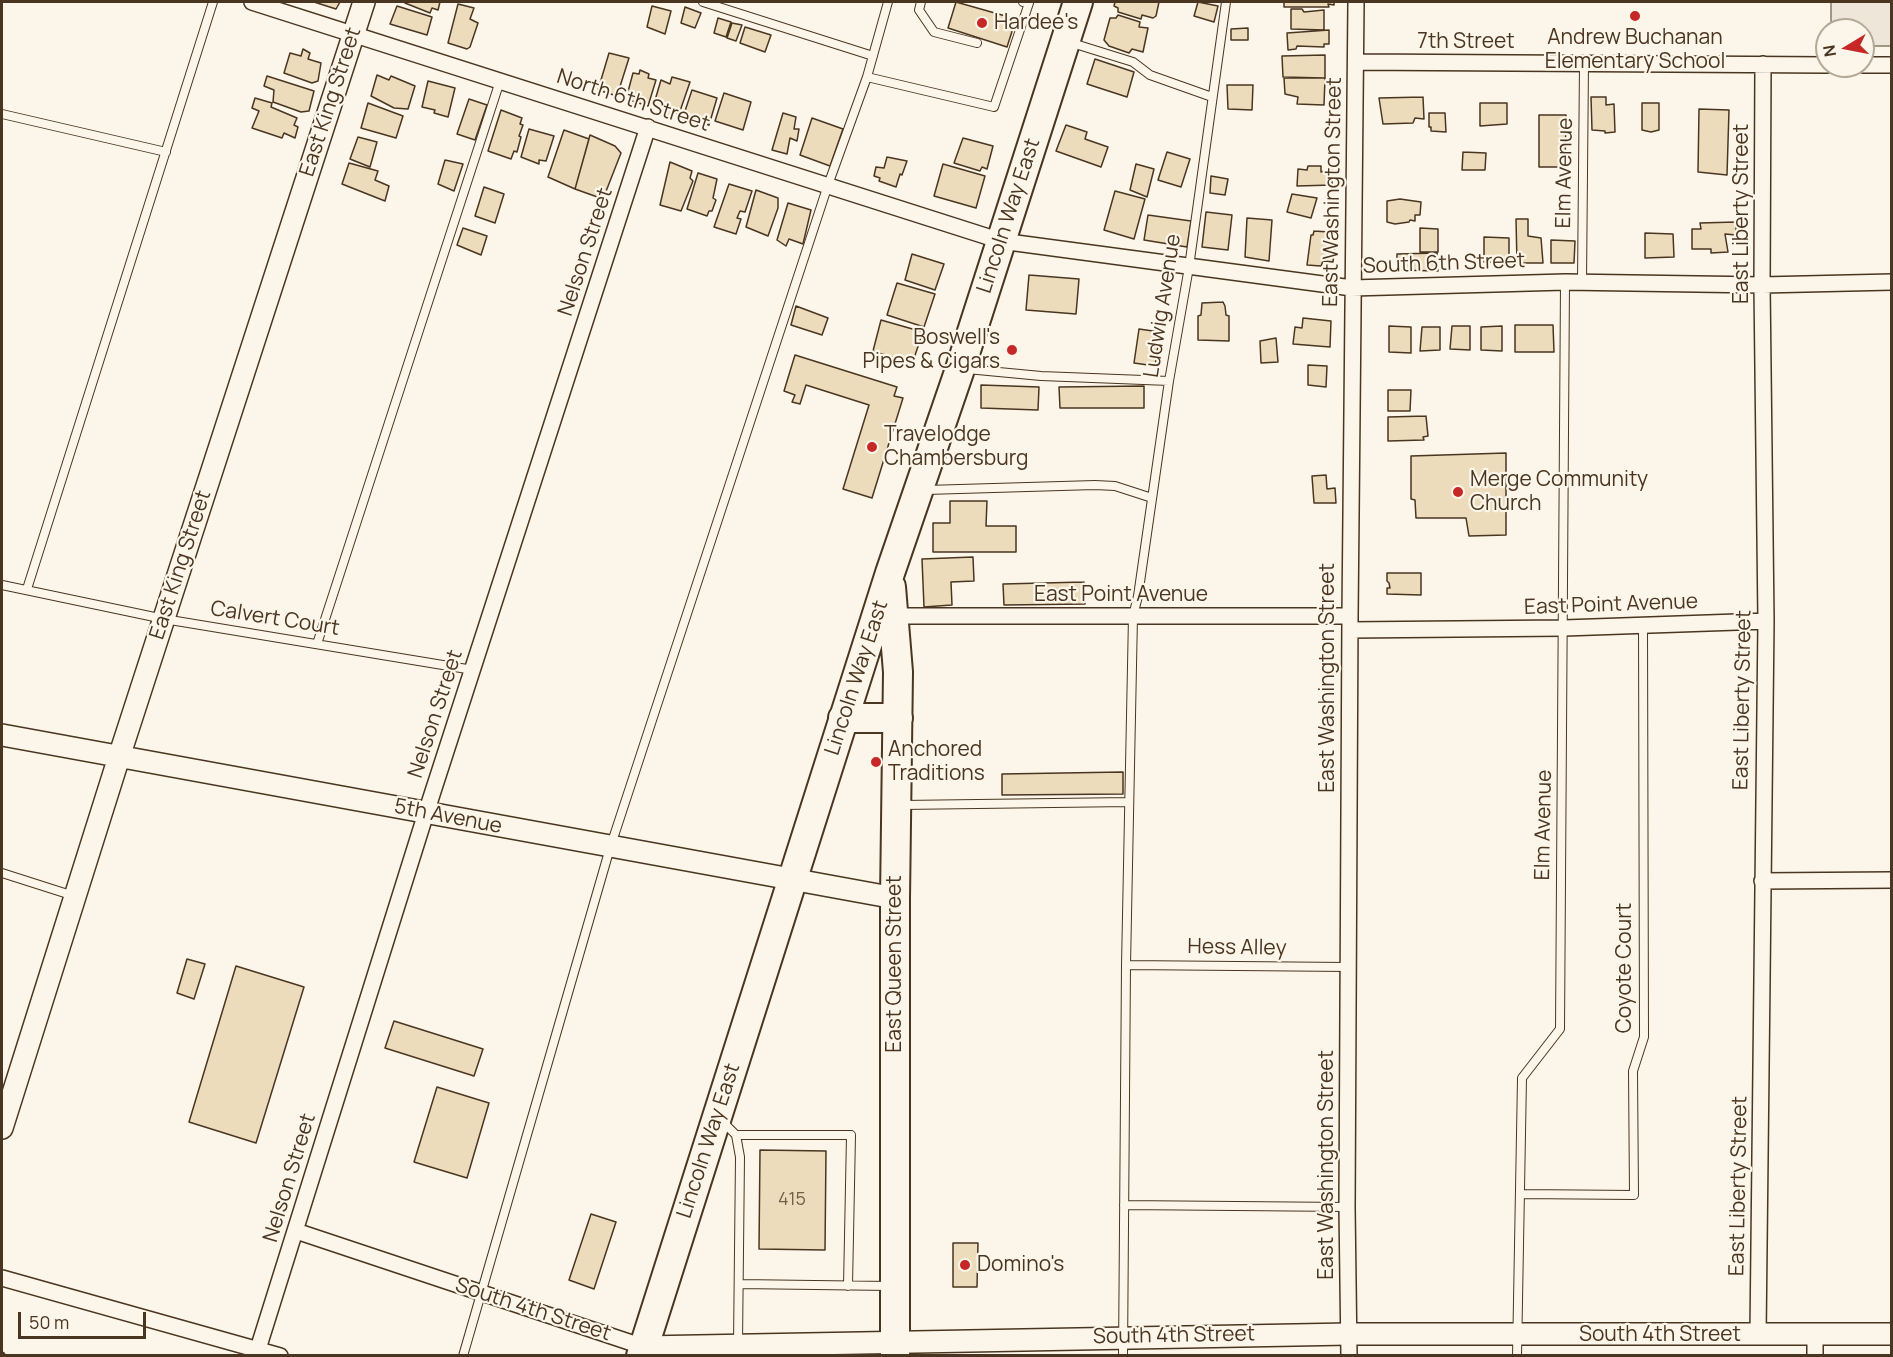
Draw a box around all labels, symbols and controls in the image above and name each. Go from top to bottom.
marker: Andrew Buchanan Elementary School [1628,9,1642,23]
place label: Hardee's [994,10,1078,36]
marker: Hardee's [975,16,989,30]
north arrow [1815,18,1875,78]
street label: East King Street [295,24,367,180]
place label: Andrew Buchanan Elementary School [1545,25,1725,75]
street label: 7th Street [1417,29,1515,55]
text: N [1817,43,1841,58]
street label: North 6th Street [553,64,713,138]
street label: East Washington Street [1318,77,1348,307]
street label: Elm Avenue [1551,117,1579,229]
street label: East Liberty Street [1729,124,1755,304]
street label: Lincoln Way East [972,135,1046,297]
street label: Nelson Street [553,185,619,319]
street label: Ludwig Avenue [1139,232,1187,380]
street label: South 6th Street [1362,249,1526,279]
place label: Boswell's Pipes & Cigars [862,325,1000,375]
marker: Boswell's Pipes & Cigars [1005,343,1019,357]
place label: Travelodge Chambersburg [884,422,1028,472]
marker: Travelodge Chambersburg [865,440,879,454]
place label: Merge Community Church [1470,467,1648,517]
marker: Merge Community Church [1451,485,1465,499]
street label: East King Street [145,487,217,643]
street label: East Washington Street [1315,563,1341,793]
street label: East Point Avenue [1034,582,1208,608]
street label: East Point Avenue [1524,589,1698,621]
street label: Calvert Court [209,596,341,642]
street label: Lincoln Way East [820,597,894,759]
street label: East Liberty Street [1729,610,1757,790]
street label: Nelson Street [403,647,469,781]
place label: Anchored Traditions [888,737,985,787]
marker: Anchored Traditions [869,755,883,769]
street label: Elm Avenue [1530,769,1558,881]
street label: 5th Avenue [392,794,504,840]
street label: East Queen Street [882,875,908,1053]
street label: Coyote Court [1612,903,1638,1033]
street label: Hess Alley [1187,935,1287,961]
street label: East Washington Street [1314,1050,1340,1280]
street label: Lincoln Way East [672,1060,746,1222]
street label: East Liberty Street [1725,1096,1753,1276]
street label: Nelson Street [258,1111,322,1245]
house number: 415 [778,1189,806,1211]
place label: Domino's [977,1252,1064,1278]
marker: Domino's [958,1258,972,1272]
street label: South 4th Street [452,1273,614,1347]
scale bar [21,1300,148,1338]
text: 50 m [29,1310,69,1334]
street label: South 4th Street [1093,1322,1255,1350]
street label: South 4th Street [1579,1322,1741,1348]

